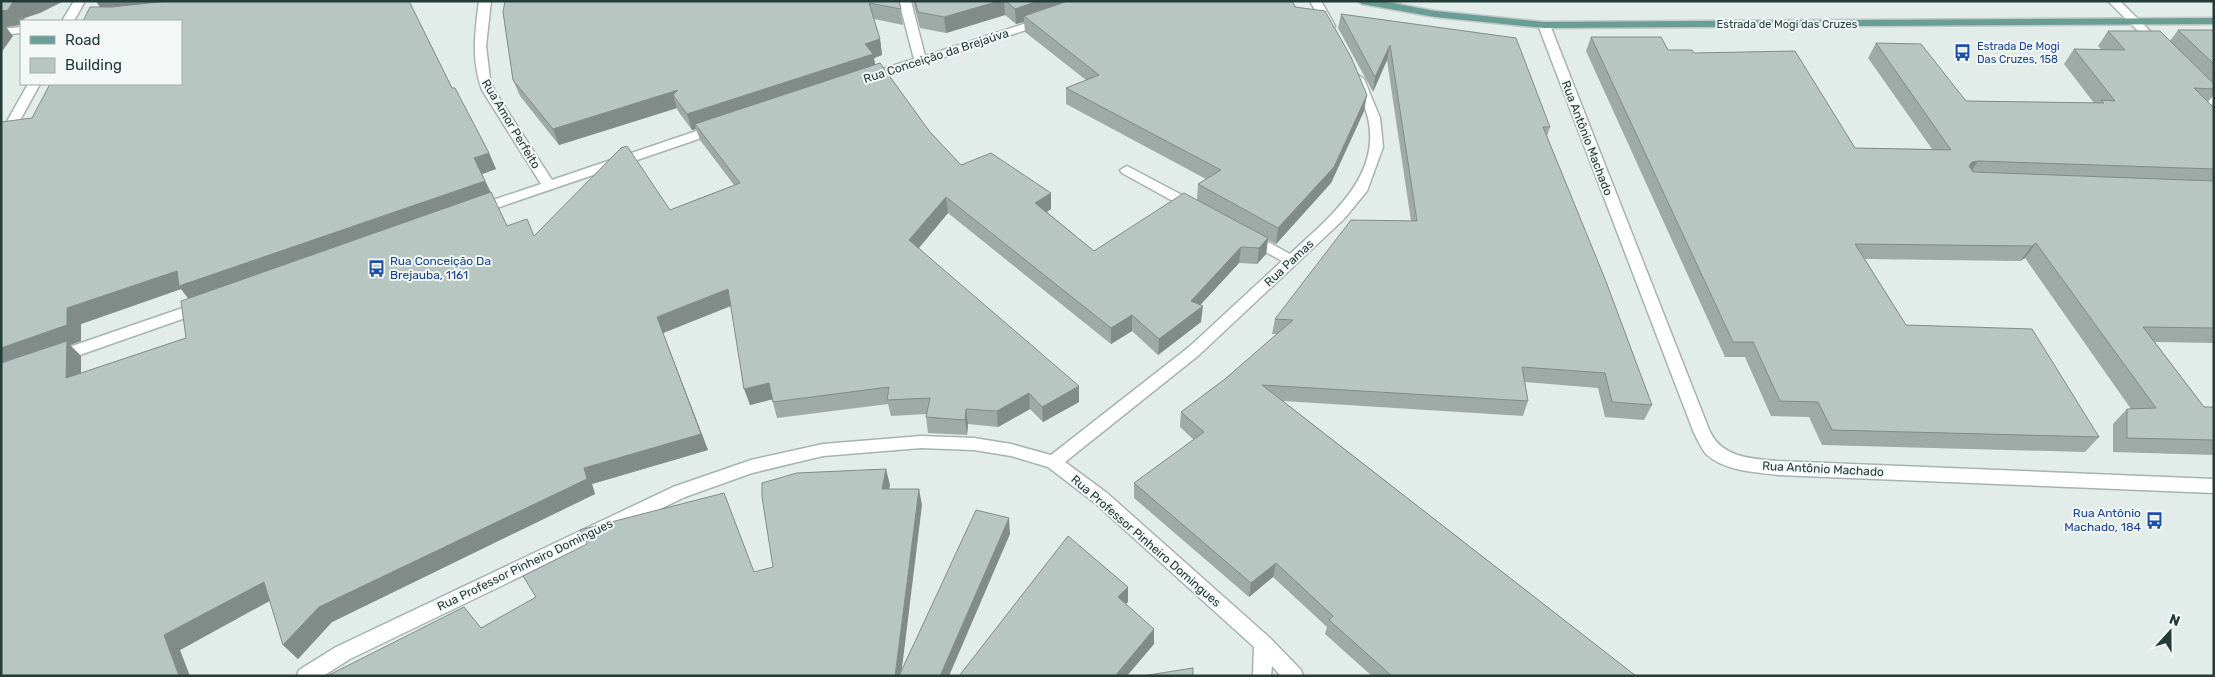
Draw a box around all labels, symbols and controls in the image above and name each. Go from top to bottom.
street label: Estrada de Mogi das Cruzes [1717,18,1858,31]
legend [20,20,182,85]
street label: Rua Conceição da Brejaúva [862,26,1010,86]
text: Road [65,31,101,49]
place label: Estrada De Mogi Das Cruzes, 158 [1977,40,2060,66]
bus stop icon: Estrada De Mogi Das Cruzes, 158 [1953,42,1973,62]
text: Building [65,56,122,74]
street label: Rua Amor Perfeito [479,77,543,171]
street label: Rua Antônio Machado [1559,79,1615,197]
street label: Rua Pamas [1261,237,1317,289]
place label: Rua Conceição Da Brejauba, 1161 [390,254,491,282]
bus stop icon: Rua Conceição Da Brejauba, 1161 [366,258,386,278]
street label: Rua Antônio Machado [1762,459,1884,479]
street label: Rua Professor Pinheiro Domingues [1068,472,1224,610]
place label: Rua Antônio Machado, 184 [2064,506,2142,534]
bus stop icon: Rua Antônio Machado, 184 [2145,510,2165,530]
street label: Rua Professor Pinheiro Domingues [435,516,615,614]
north arrow [2145,607,2195,657]
text: N [2167,611,2182,630]

